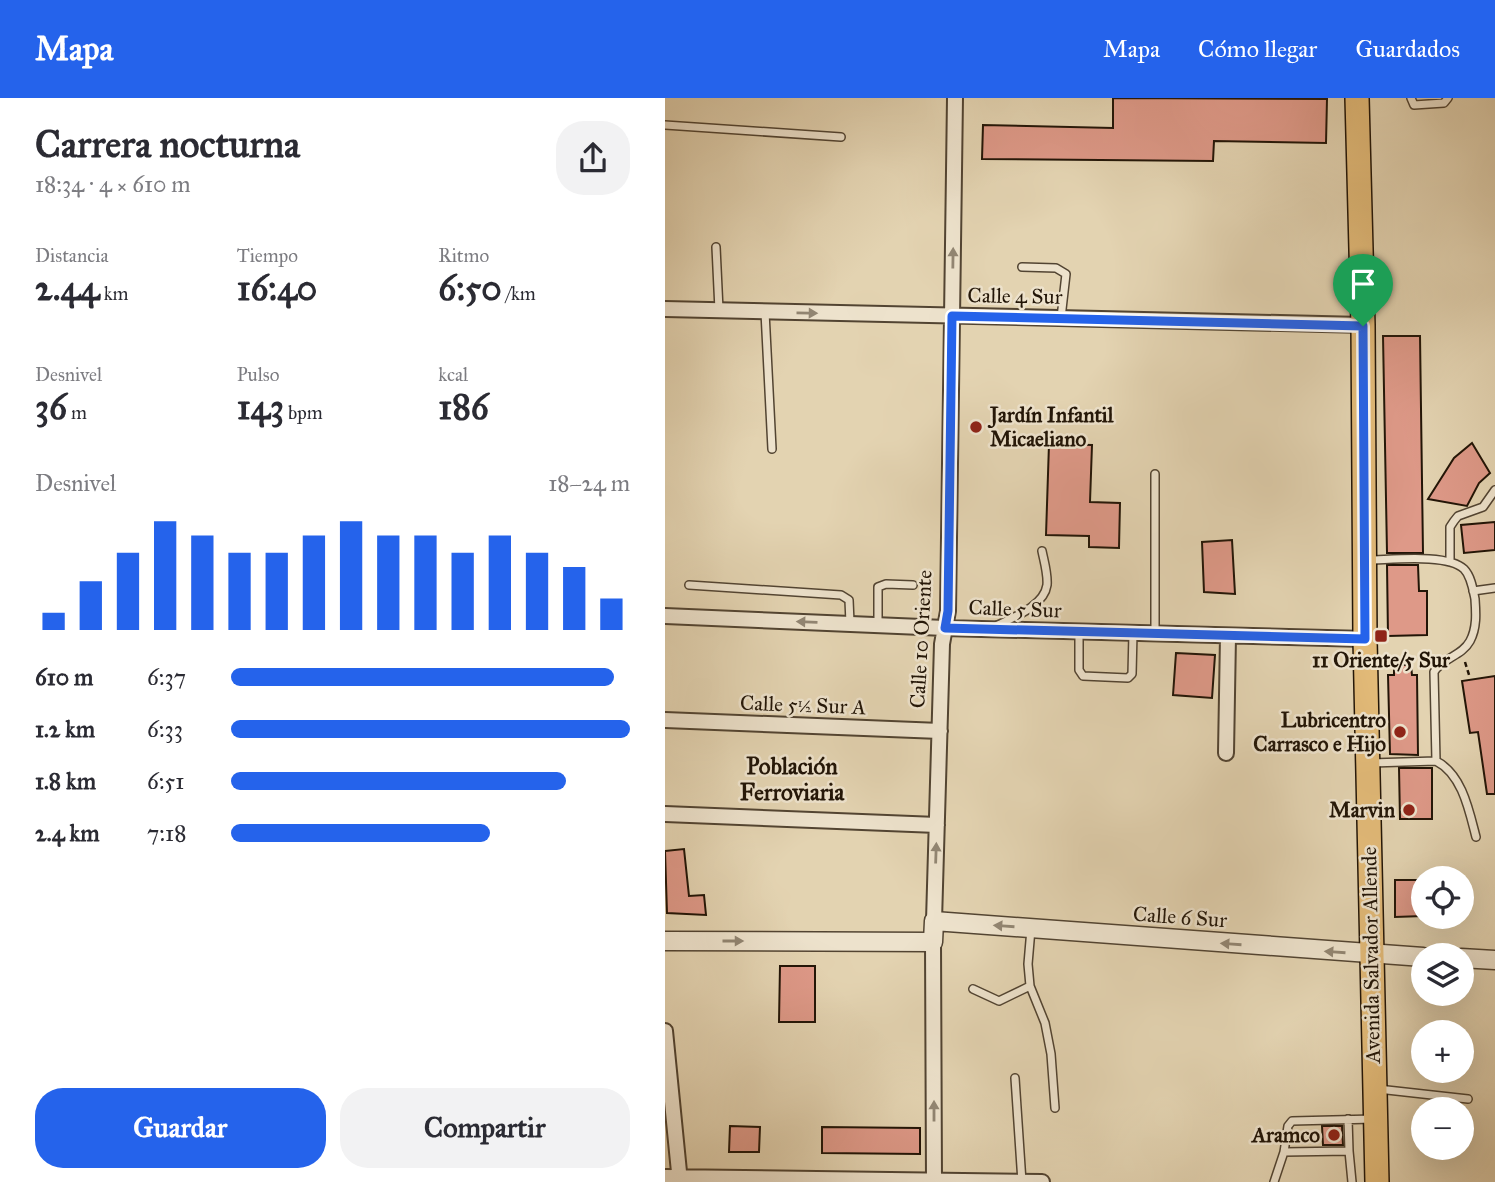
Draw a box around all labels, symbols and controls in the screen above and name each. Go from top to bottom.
text: Mapa [35,29,113,69]
text: Mapa [1103,34,1160,64]
text: Cómo llegar [1198,34,1317,64]
text: Guardados [1355,34,1460,64]
text: Carrera nocturna [35,121,300,167]
button: share [556,121,630,195]
text: 18:34 · 4 × 610 m [35,170,191,198]
text: Distancia [35,244,108,267]
text: Tiempo [237,244,298,267]
text: Ritmo [438,244,489,267]
one-way arrow [947,247,959,269]
pin [1333,254,1393,326]
icon: arrive [1344,265,1382,303]
text: 2.44 [35,267,100,310]
text: 16:40 [237,267,317,310]
text: 6:50 [438,267,502,310]
text: km [100,282,128,305]
text: /km [502,282,536,305]
street label: Calle 4 Sur [967,282,1063,310]
one-way arrow [796,307,818,318]
text: Desnivel [35,363,102,386]
text: Pulso [237,363,279,386]
text: kcal [438,363,468,386]
text: 36 [35,386,67,429]
text: 143 [237,386,284,429]
text: 186 [438,386,489,429]
text: m [67,401,87,424]
text: bpm [284,401,323,424]
place label: Jardín Infantil Micaeliano [987,402,1115,452]
marker: Jardín Infantil Micaeliano [968,419,984,435]
text: Desnivel [35,469,116,497]
text: 18–24 m [548,469,630,497]
street label: Calle 10 Oriente [904,569,938,709]
street label: Calle 5 Sur [968,594,1062,624]
one-way arrow [795,617,817,628]
marker: 11 Oriente/5 Sur [1373,628,1389,644]
place label: 11 Oriente/5 Sur [1312,647,1451,673]
text: 610 m [35,663,93,691]
text: 6:37 [147,663,186,691]
street label: Calle 5½ Sur A [739,690,867,720]
place label: Lubricentro Carrasco e Hijo [1253,707,1386,757]
text: 1.2 km [35,715,95,743]
text: 6:33 [147,715,183,743]
marker: Lubricentro Carrasco e Hijo [1392,724,1408,740]
district label: Población Ferroviaria [740,752,846,806]
text: 1.8 km [35,767,96,795]
text: 6:51 [147,767,184,795]
place label: Marvin [1329,797,1396,823]
marker: Marvin [1401,802,1417,818]
text: 2.4 km [35,819,100,847]
text: 7:18 [147,819,186,847]
one-way arrow [931,841,942,863]
street label: Avenida Salvador Allende [1356,846,1386,1064]
map controls [1411,866,1474,1160]
button: locate [1411,866,1474,929]
street label: Calle 6 Sur [1132,901,1228,933]
one-way arrow [993,920,1015,931]
one-way arrow [722,935,744,947]
one-way arrow [1220,938,1242,949]
button: layers [1411,943,1474,1006]
one-way arrow [1324,946,1346,957]
button: + [1411,1020,1474,1083]
button: Guardar [35,1088,326,1168]
button: Compartir [340,1088,630,1168]
button: − [1411,1097,1474,1160]
one-way arrow [928,1100,940,1122]
place label: Aramco [1250,1122,1320,1148]
marker: Aramco [1326,1127,1342,1143]

